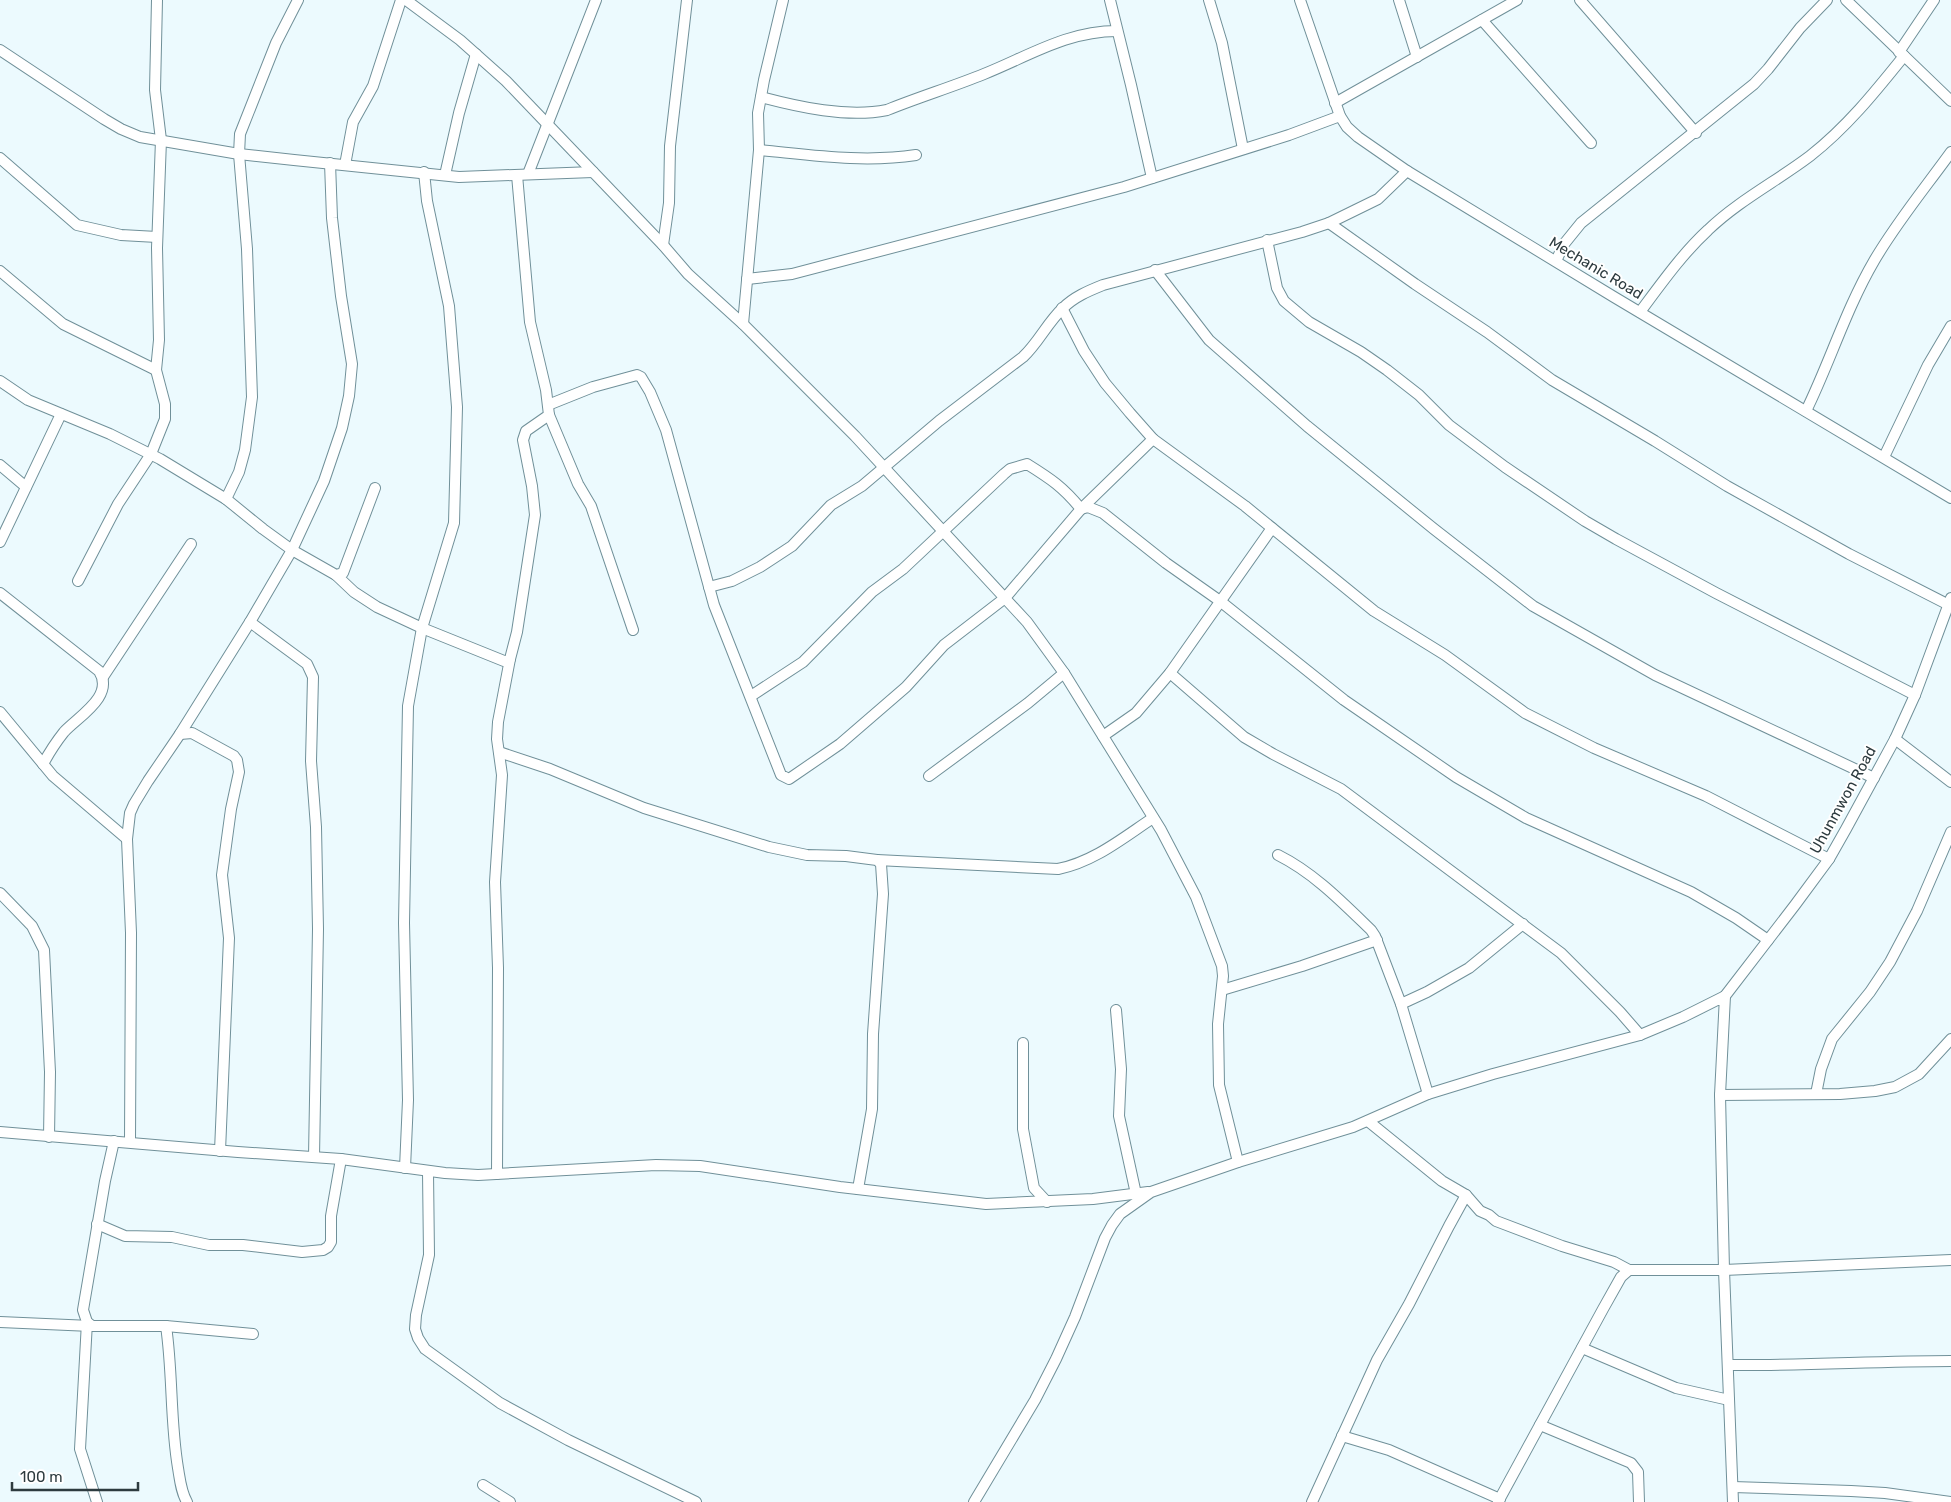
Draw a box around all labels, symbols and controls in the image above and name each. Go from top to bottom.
street label: Mechanic Road [1546,233,1646,303]
street label: Uhunmwon Road [1806,743,1880,857]
scale bar [12,1460,139,1492]
text: 100 m [20,1468,62,1486]

